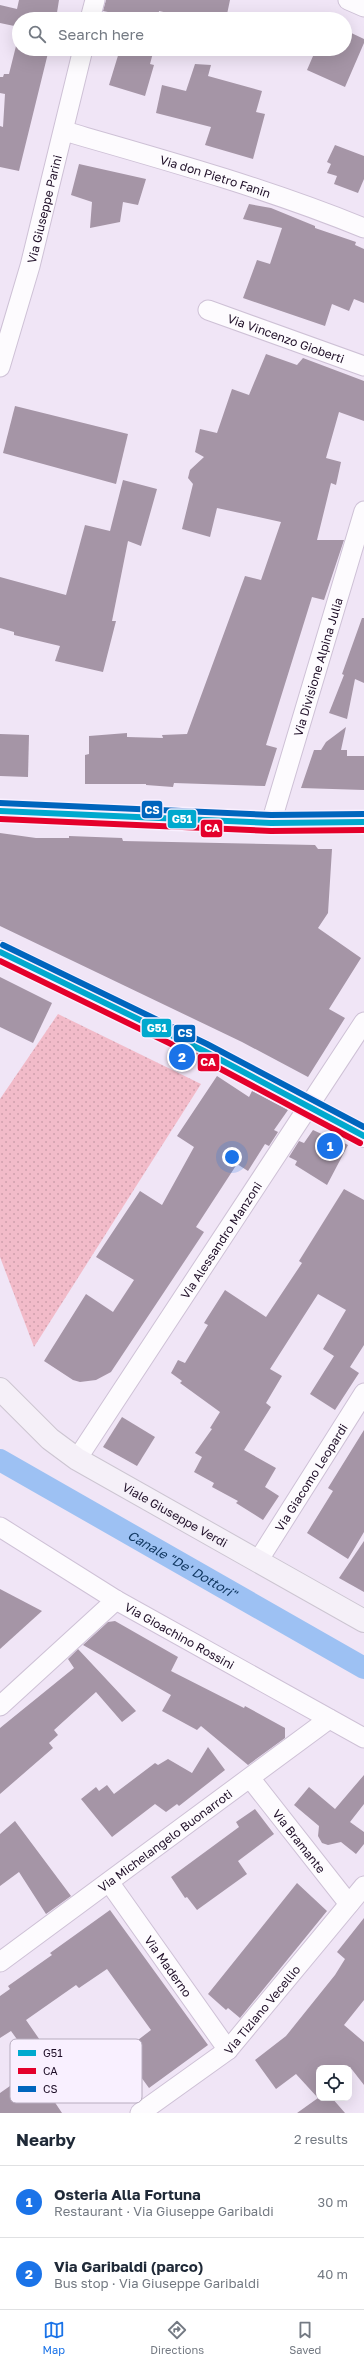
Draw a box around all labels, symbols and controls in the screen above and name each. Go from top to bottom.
search box [12,12,352,56]
icon: search [26,23,48,45]
text: Search here [58,25,144,43]
street label: Via don Pietro Fanin [158,152,273,200]
street label: Via Giuseppe Parini [23,153,64,265]
street label: Via Vincenzo Gioberti [226,310,347,366]
street label: Via Divisione Alpina Julia [290,596,345,738]
line badge: CS [141,800,163,819]
text: CS [144,803,160,816]
line badge: G51 [167,809,197,829]
text: G51 [172,812,193,825]
line badge: CA [200,819,223,838]
text: CA [204,821,220,834]
line badge: G51 [141,1018,172,1038]
text: G51 [147,1021,168,1034]
line badge: CS [173,1024,196,1043]
text: CS [177,1026,193,1039]
pin: 2 [169,1042,195,1072]
line badge: CA [197,1053,220,1072]
text: CA [200,1055,216,1068]
pin: 1 [317,1131,343,1161]
your location [222,1147,242,1167]
street label: Via Alessandro Manzoni [177,1179,265,1301]
street label: Via Giacomo Leopardi [271,1421,350,1534]
street label: Viale Giuseppe Verdi [120,1479,230,1550]
water label: Canale "De' Dottori" [125,1527,241,1603]
street label: Via Gioachino Rossini [122,1599,237,1672]
street label: Via Michelangelo Buonarroti [95,1786,235,1895]
street label: Via Bramante [270,1806,329,1876]
street label: Via Maderno [142,1932,195,2000]
street label: Via Tiziano Vecellio [220,1962,303,2057]
legend [10,2039,142,2103]
text: G51 [43,2046,62,2059]
text: CA [43,2064,58,2077]
map controls [316,2065,352,2101]
button: locate [316,2065,352,2101]
text: CS [43,2082,58,2095]
text: Nearby [16,2129,76,2150]
text: 2 results [294,2131,348,2147]
text: Osteria Alla Fortuna [54,2185,201,2203]
text: 1 [26,2194,32,2210]
text: 30 m [318,2194,348,2210]
text: Restaurant · Via Giuseppe Garibaldi [54,2203,274,2219]
text: Via Garibaldi (parco) [54,2257,203,2275]
text: 2 [25,2266,33,2282]
text: 40 m [317,2266,348,2282]
text: Bus stop · Via Giuseppe Garibaldi [54,2275,259,2291]
tab: Map [43,2319,65,2356]
tab: Directions [150,2319,204,2356]
tab: Saved [289,2319,321,2356]

